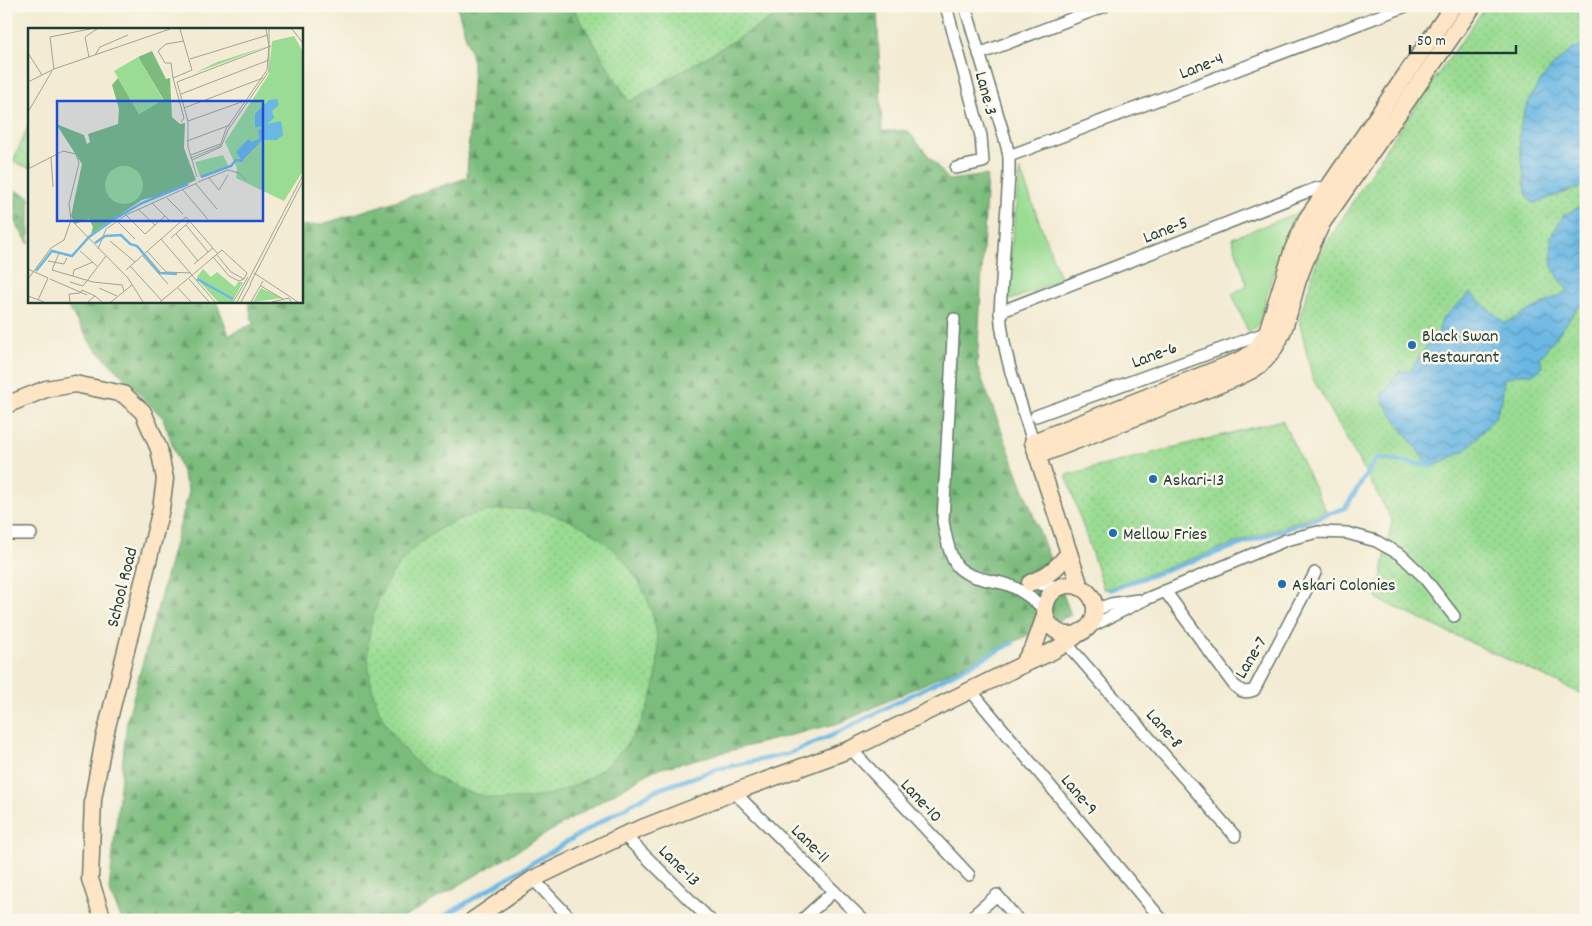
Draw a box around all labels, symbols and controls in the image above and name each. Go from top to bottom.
scale bar [1410,22,1516,54]
inset map [28,28,302,302]
text: 50 m [1417,31,1446,53]
street label: Lane-4 [1176,47,1228,87]
street label: Lane 3 [967,69,1002,118]
street label: Lane-5 [1140,211,1192,251]
place label: Black Swan Restaurant [1422,325,1500,371]
street label: Lane-6 [1128,337,1181,376]
marker: Black Swan Restaurant [1406,339,1418,351]
place label: Askari-13 [1163,469,1224,494]
marker: Askari-13 [1147,473,1159,485]
place label: Mellow Fries [1123,523,1207,548]
marker: Mellow Fries [1107,527,1119,539]
street label: School Road [101,545,145,630]
place label: Askari Colonies [1292,574,1396,599]
marker: Askari Colonies [1276,578,1288,590]
street label: Lane-7 [1230,632,1275,684]
street label: Lane-8 [1139,704,1187,755]
street label: Lane-9 [1054,770,1103,821]
street label: Lane-10 [893,774,947,829]
street label: Lane-11 [784,820,834,870]
street label: Lane-13 [652,840,705,893]

